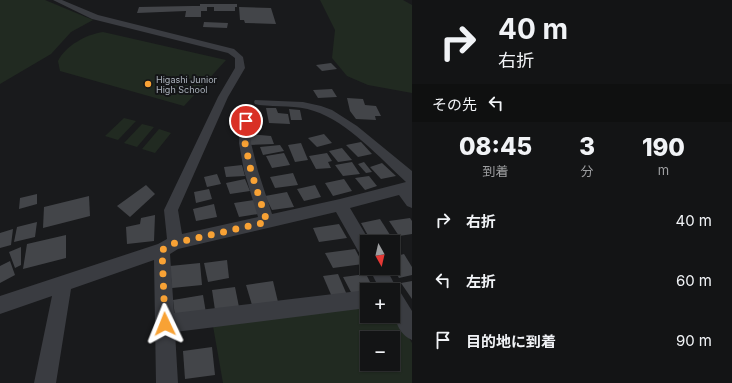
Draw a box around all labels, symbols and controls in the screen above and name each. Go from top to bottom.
text: 40 m [498,12,568,46]
icon: right [432,16,484,68]
text: 右折 [498,50,534,71]
place label: Higashi Junior High School [156,74,218,95]
marker: Higashi Junior High School [143,79,153,89]
icon: left [485,92,507,114]
text: その先 [432,95,477,114]
pin [229,104,263,138]
icon: arrive [235,110,257,132]
text: 08:45 [459,132,532,161]
text: 3 [579,132,595,161]
text: 190 [642,133,685,162]
text: m [658,162,669,178]
text: 到着 [483,163,509,179]
text: 分 [581,163,594,179]
icon: right [432,209,454,231]
text: 40 m [675,211,712,230]
text: 右折 [466,212,496,231]
north arrow [360,235,400,275]
map controls [360,235,400,371]
icon: left [432,269,454,291]
text: 60 m [676,271,712,290]
text: 左折 [466,272,496,291]
button: + [360,283,400,323]
position arrow [144,303,186,345]
icon: arrive [432,329,454,351]
button: − [360,331,400,371]
text: 90 m [676,331,712,350]
text: 目的地に到着 [466,332,556,351]

